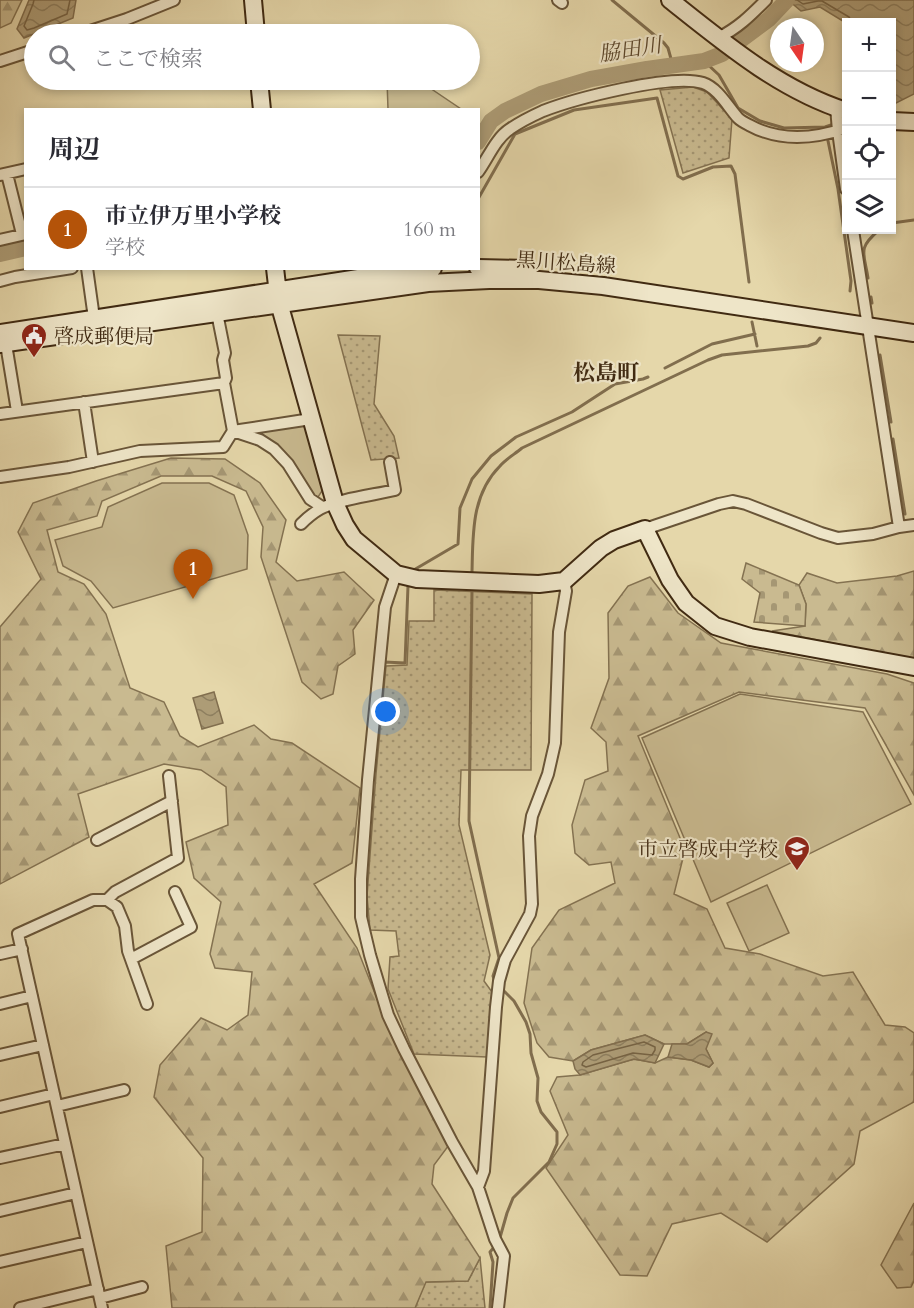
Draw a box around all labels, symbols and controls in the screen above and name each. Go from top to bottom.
north arrow [770,18,824,72]
map controls [842,18,896,234]
button: + [842,18,896,72]
search box [24,24,480,90]
water label: 脇田川 [597,30,665,69]
icon: search [45,41,78,74]
text: ここで検索 [93,44,203,74]
button: − [842,72,896,126]
button: locate [842,126,896,180]
text: 周辺 [48,132,100,167]
button: layers [842,180,896,234]
text: 市立伊万里小学校 [105,201,281,231]
text: 1 [62,216,73,243]
text: 160 m [403,216,456,243]
text: 学校 [105,234,145,261]
street label: 黒川松島線 [515,246,617,280]
public building icon: 啓成郵便局 [19,321,49,359]
place label: 啓成郵便局 [54,323,154,350]
district label: 松島町 [573,358,639,388]
pin: 1 [174,550,212,599]
your location [371,697,400,726]
school or university icon: 市立啓成中学校 [782,834,812,872]
place label: 市立啓成中学校 [638,836,778,863]

